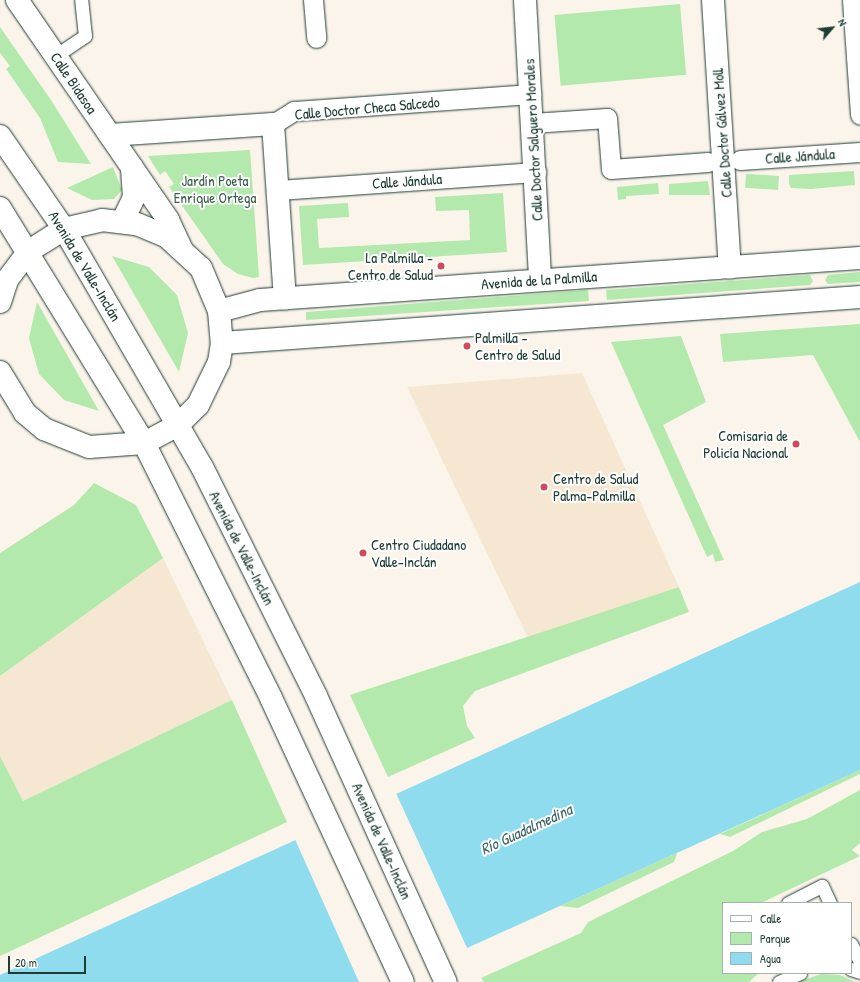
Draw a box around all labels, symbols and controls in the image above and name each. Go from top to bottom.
north arrow [812,8,852,48]
text: N [835,16,850,28]
street label: Calle Bidasoa [47,49,101,117]
street label: Calle Doctor Salguero Morales [520,58,546,222]
street label: Calle Doctor Gálvez Moll [708,68,736,198]
street label: Calle Doctor Checa Salcedo [294,93,440,123]
street label: Calle Jándula [764,145,836,167]
street label: Calle Jándula [371,170,443,192]
park label: Jardín Poeta Enrique Ortega [174,171,256,206]
street label: Avenida de Valle-Inclán [45,208,125,324]
place label: La Palmilla - Centro de Salud [348,248,433,283]
marker: La Palmilla - Centro de Salud [436,261,446,271]
street label: Avenida de la Palmilla [480,267,598,293]
place label: Palmilla - Centro de Salud [475,328,560,363]
marker: Palmilla - Centro de Salud [462,341,472,351]
place label: Comisaria de Policía Nacional [703,426,788,461]
marker: Comisaria de Policía Nacional [791,439,801,449]
place label: Centro de Salud Palma-Palmilla [553,469,638,504]
marker: Centro de Salud Palma-Palmilla [538,481,550,493]
street label: Avenida de Valle-Inclán [206,488,278,608]
place label: Centro Ciudadano Valle-Inclán [371,535,466,570]
marker: Centro Ciudadano Valle-Inclán [358,548,368,558]
street label: Avenida de Valle-Inclán [348,780,416,902]
water label: Río Guadalmedina [477,799,575,859]
legend [722,902,852,974]
text: Calle [760,910,781,927]
text: Parque [760,930,790,947]
scale bar [10,948,88,974]
text: Agua [760,950,781,967]
text: 20 m [15,954,37,971]

